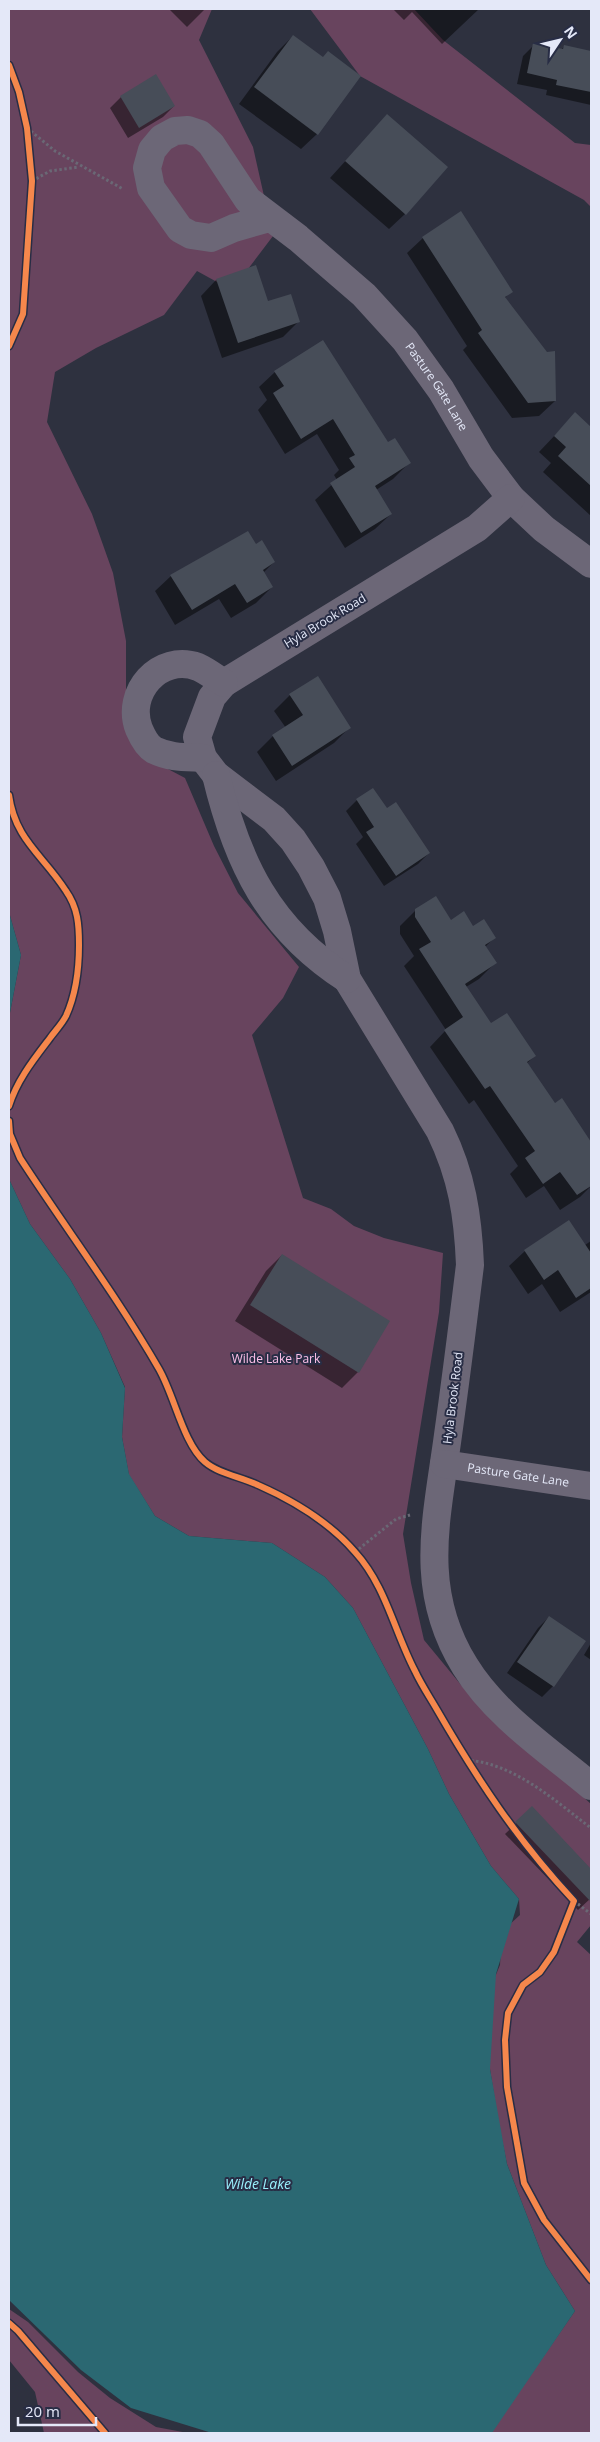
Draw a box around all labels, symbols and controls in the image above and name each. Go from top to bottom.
north arrow [535,15,585,65]
text: N [560,22,582,42]
street label: Pasture Gate Lane [402,339,472,434]
street label: Hyla Brook Road [281,589,369,652]
park label: Wilde Lake Park [232,1350,321,1367]
street label: Hyla Brook Road [438,1351,467,1445]
street label: Pasture Gate Lane [466,1459,571,1491]
water label: Wilde Lake [225,2174,291,2193]
scale bar [18,2394,95,2426]
text: 20 m [25,2401,60,2421]

